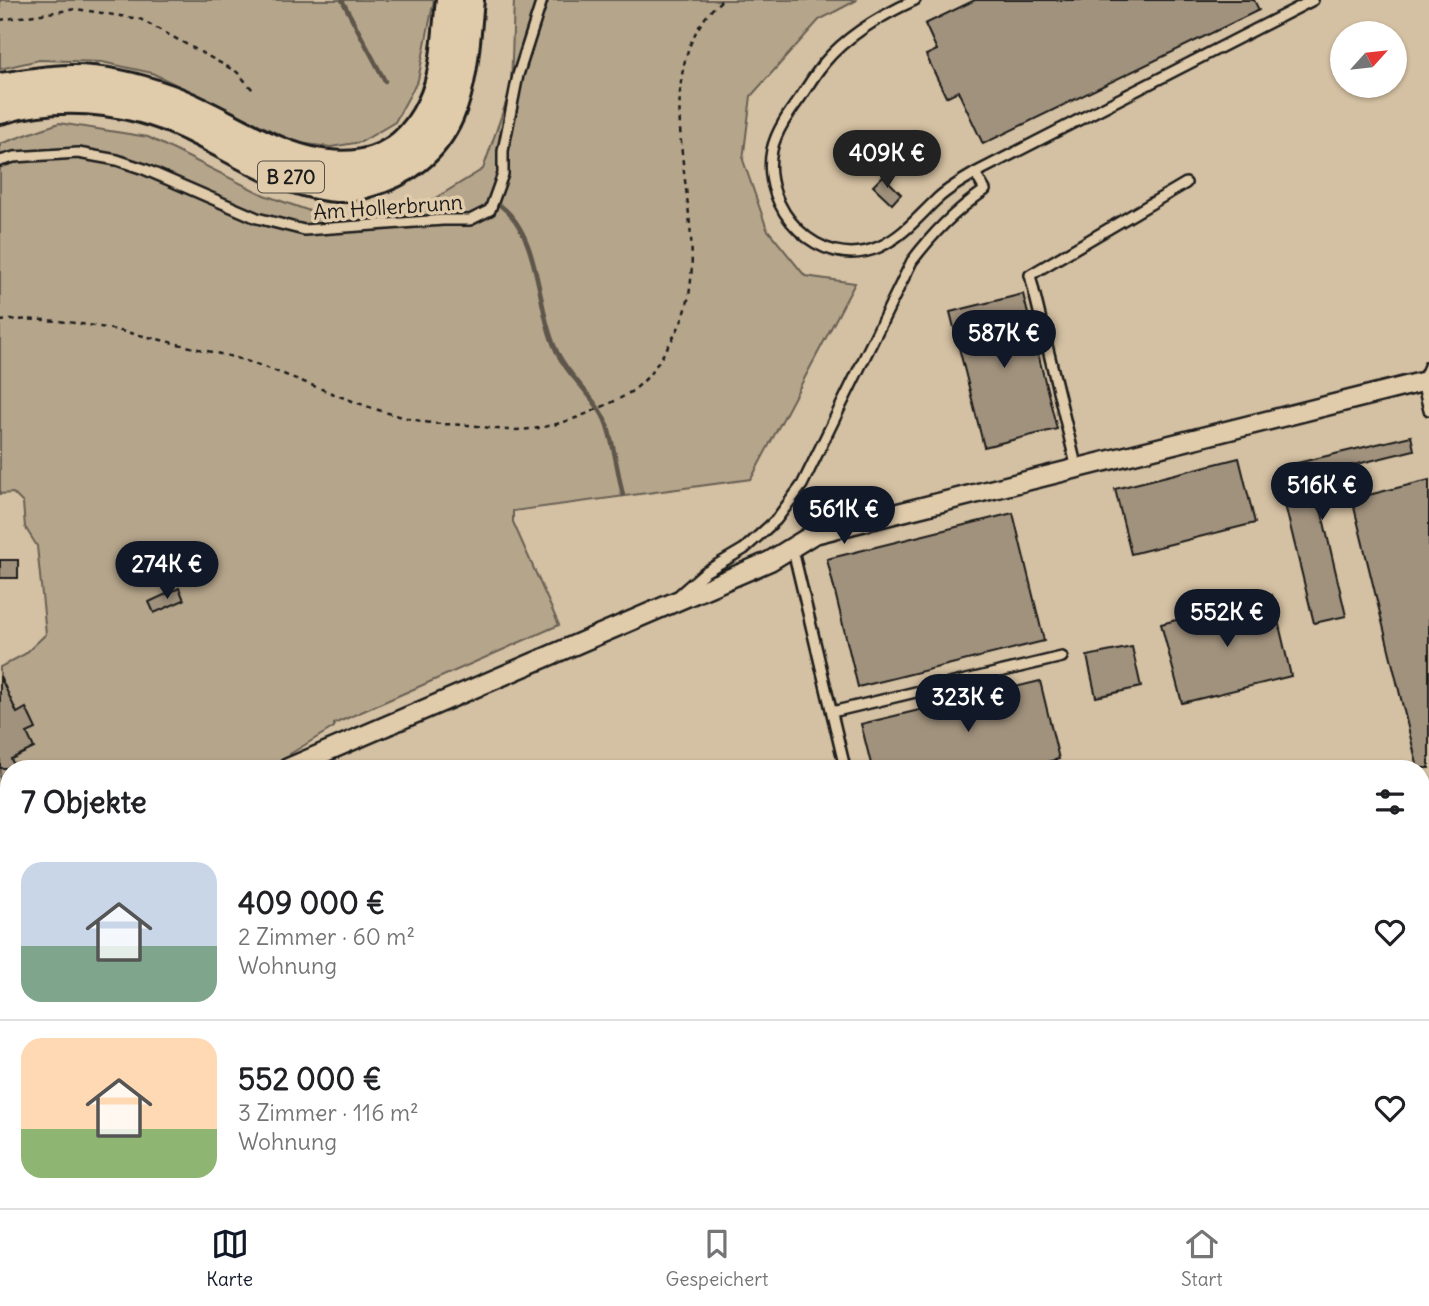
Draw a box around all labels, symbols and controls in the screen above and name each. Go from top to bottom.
north arrow [1330,21,1407,98]
map controls [1330,21,1407,98]
pin: 409K € [830,130,944,190]
text: 409K € [849,138,925,167]
road number: B 270 [258,162,324,192]
street label: Am Hollerbrunn [312,188,464,226]
pin: 587K € [947,310,1061,370]
text: 587K € [968,318,1040,347]
pin: 516K € [1265,462,1379,522]
text: 516K € [1287,470,1357,499]
pin: 561K € [787,486,901,546]
text: 561K € [809,494,879,523]
pin: 274K € [110,542,224,601]
text: 274K € [131,549,203,578]
pin: 552K € [1170,590,1284,649]
text: 552K € [1190,597,1264,626]
pin: 323K € [911,674,1025,734]
text: 323K € [931,682,1005,711]
text: 7 Objekte [21,783,147,821]
icon: filters [1371,783,1409,821]
text: 409 000 € [238,884,385,922]
icon: home [77,890,161,974]
icon: heart [1371,913,1409,951]
text: 2 Zimmer · 60 m² [238,922,415,951]
text: Wohnung [238,951,337,980]
text: 552 000 € [238,1060,382,1098]
icon: home [77,1066,161,1150]
icon: heart [1371,1089,1409,1127]
text: 3 Zimmer · 116 m² [238,1098,419,1127]
text: Wohnung [238,1127,337,1156]
tab: Karte [206,1225,253,1291]
tab: Gespeichert [666,1225,768,1291]
tab: Start [1181,1225,1223,1291]

